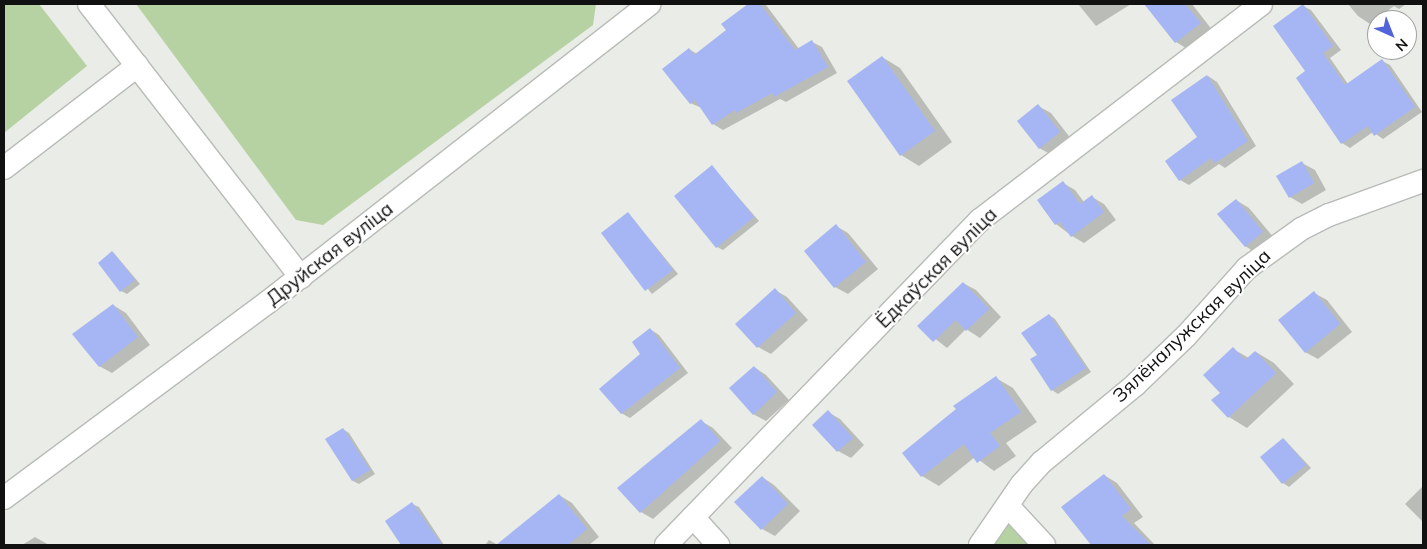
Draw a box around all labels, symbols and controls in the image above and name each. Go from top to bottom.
north arrow [1367,10,1417,60]
text: N [1392,35,1412,55]
street label: Друйская вуліца [262,197,398,311]
street label: Ёдкаўская вуліца [872,203,1002,333]
street label: Зялёналужская вуліца [1108,245,1276,407]

